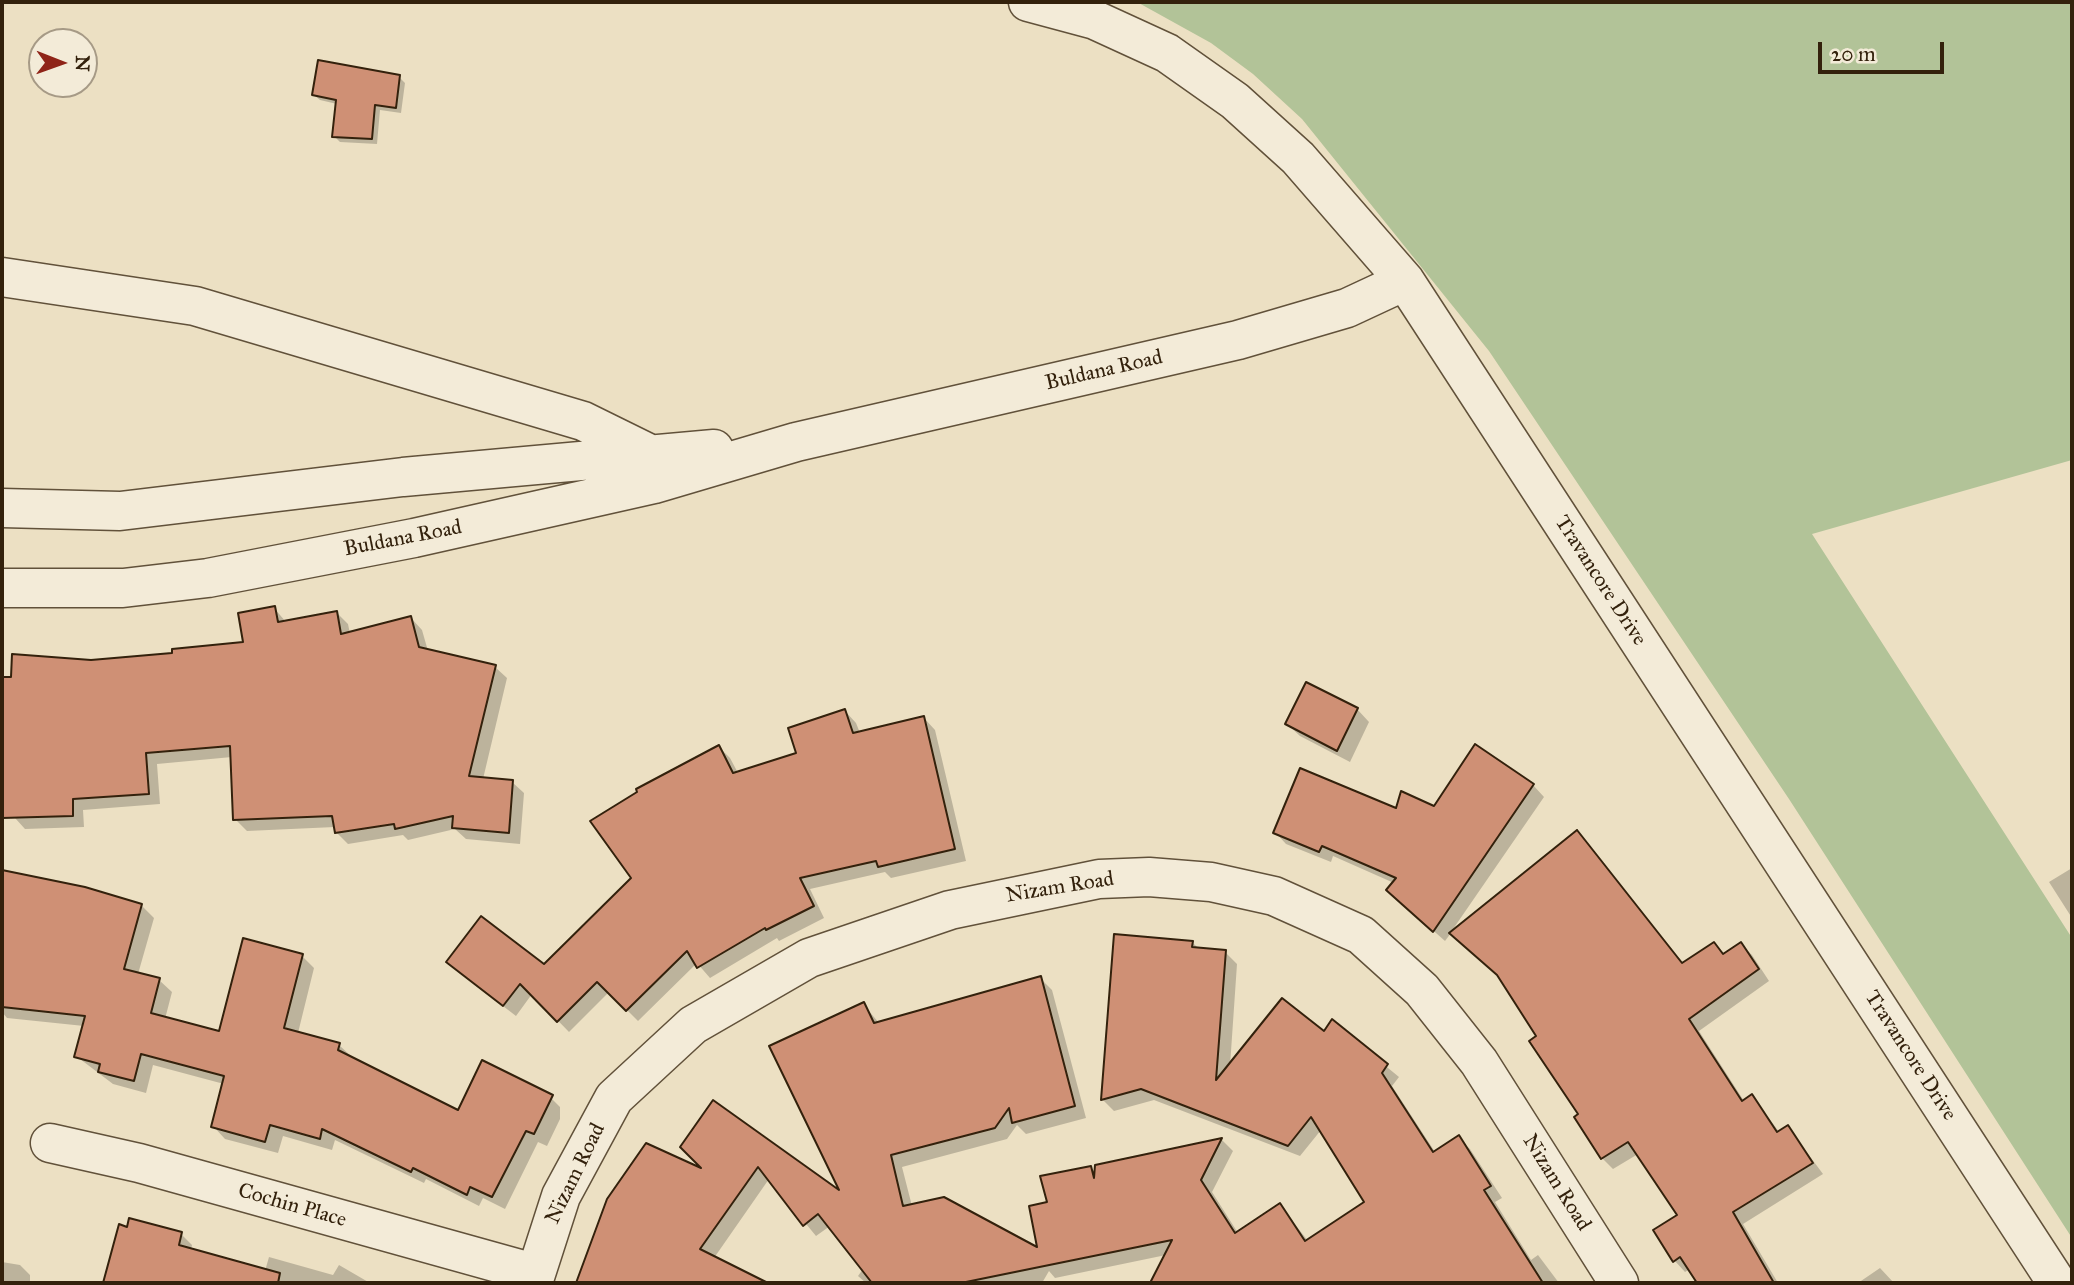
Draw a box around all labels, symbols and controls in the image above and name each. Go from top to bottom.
north arrow [28,28,98,98]
scale bar [1822,28,1948,72]
text: 20 m [1831,41,1876,67]
text: N [71,55,94,72]
street label: Buldana Road [1043,345,1165,397]
street label: Travancore Drive [1549,511,1651,651]
street label: Buldana Road [342,515,464,563]
street label: Nizam Road [1004,867,1116,909]
street label: Travancore Drive [1859,986,1961,1126]
street label: Nizam Road [541,1119,611,1229]
street label: Nizam Road [1516,1130,1596,1236]
street label: Cochin Place [235,1179,349,1233]

